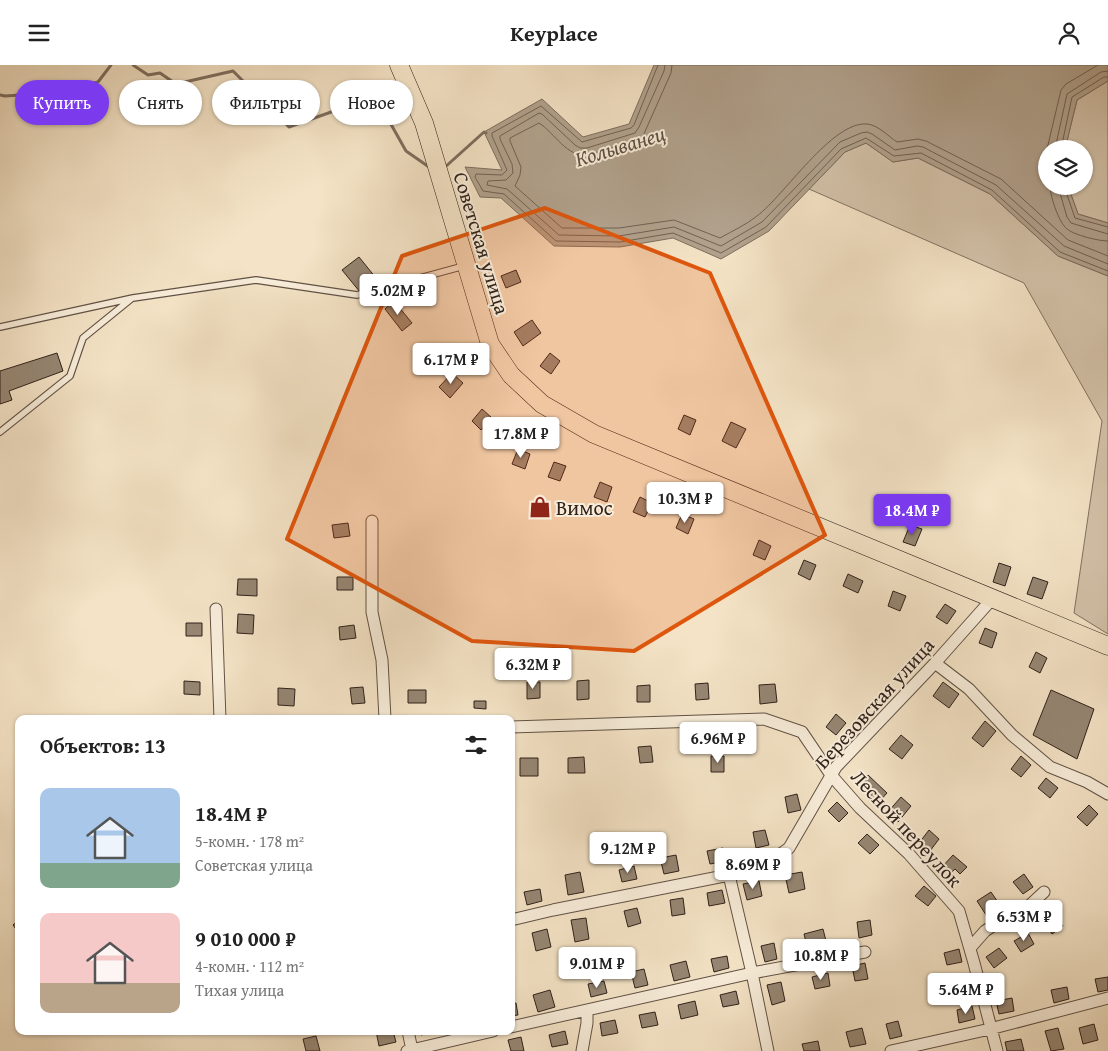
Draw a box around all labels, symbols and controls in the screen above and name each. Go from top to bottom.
text: Keyplace [510,17,598,49]
icon: menu [25,19,53,47]
icon: person [1055,19,1083,47]
chip: Купить [15,80,109,125]
chip: Снять [119,80,202,125]
chip: Фильтры [212,80,320,125]
chip: Новое [330,80,413,125]
water label: Колыванец [571,117,669,174]
map controls [1038,140,1093,195]
button: layers [1038,140,1093,195]
street label: Советская улица [447,168,518,318]
pin: 5.02M ₽ [352,273,444,316]
text: 5.02M ₽ [371,278,425,302]
pin: 6.17M ₽ [405,343,497,385]
text: 6.17M ₽ [424,347,478,371]
pin: 17.8M ₽ [475,417,567,459]
text: 17.8M ₽ [494,421,548,445]
pin: 10.3M ₽ [639,481,731,524]
text: 10.3M ₽ [658,486,712,510]
place label: Вимос [556,493,613,522]
pin: 18.4M ₽ [866,493,958,536]
shop icon: Вимос [527,494,553,520]
text: 18.4M ₽ [885,498,939,522]
street label: Березовская улица [807,631,941,775]
pin: 6.32M ₽ [487,647,579,690]
text: 6.32M ₽ [506,652,560,676]
pin: 6.96M ₽ [672,721,764,764]
text: 6.96M ₽ [691,726,745,750]
text: Объектов: 13 [40,730,166,761]
icon: filters [462,731,490,759]
street label: Лесной переулок [845,763,970,894]
text: 18.4M ₽ [195,798,267,829]
icon: home [80,808,140,868]
text: 5-комн. · 178 m² [195,829,304,853]
pin: 9.12M ₽ [582,831,674,874]
text: 9.12M ₽ [601,836,655,860]
pin: 8.69M ₽ [707,847,799,890]
text: 8.69M ₽ [726,852,780,876]
text: Советская улица [195,853,313,877]
pin: 6.53M ₽ [978,899,1070,942]
text: 6.53M ₽ [997,904,1051,928]
text: 9 010 000 ₽ [195,923,296,954]
icon: home [80,933,140,993]
pin: 10.8M ₽ [775,939,867,981]
text: 10.8M ₽ [794,943,848,967]
pin: 9.01M ₽ [551,947,643,989]
text: 9.01M ₽ [570,951,624,975]
text: 4-комн. · 112 m² [195,954,304,978]
pin: 5.64M ₽ [920,973,1012,1015]
text: 5.64M ₽ [939,977,993,1001]
text: Тихая улица [195,978,284,1002]

